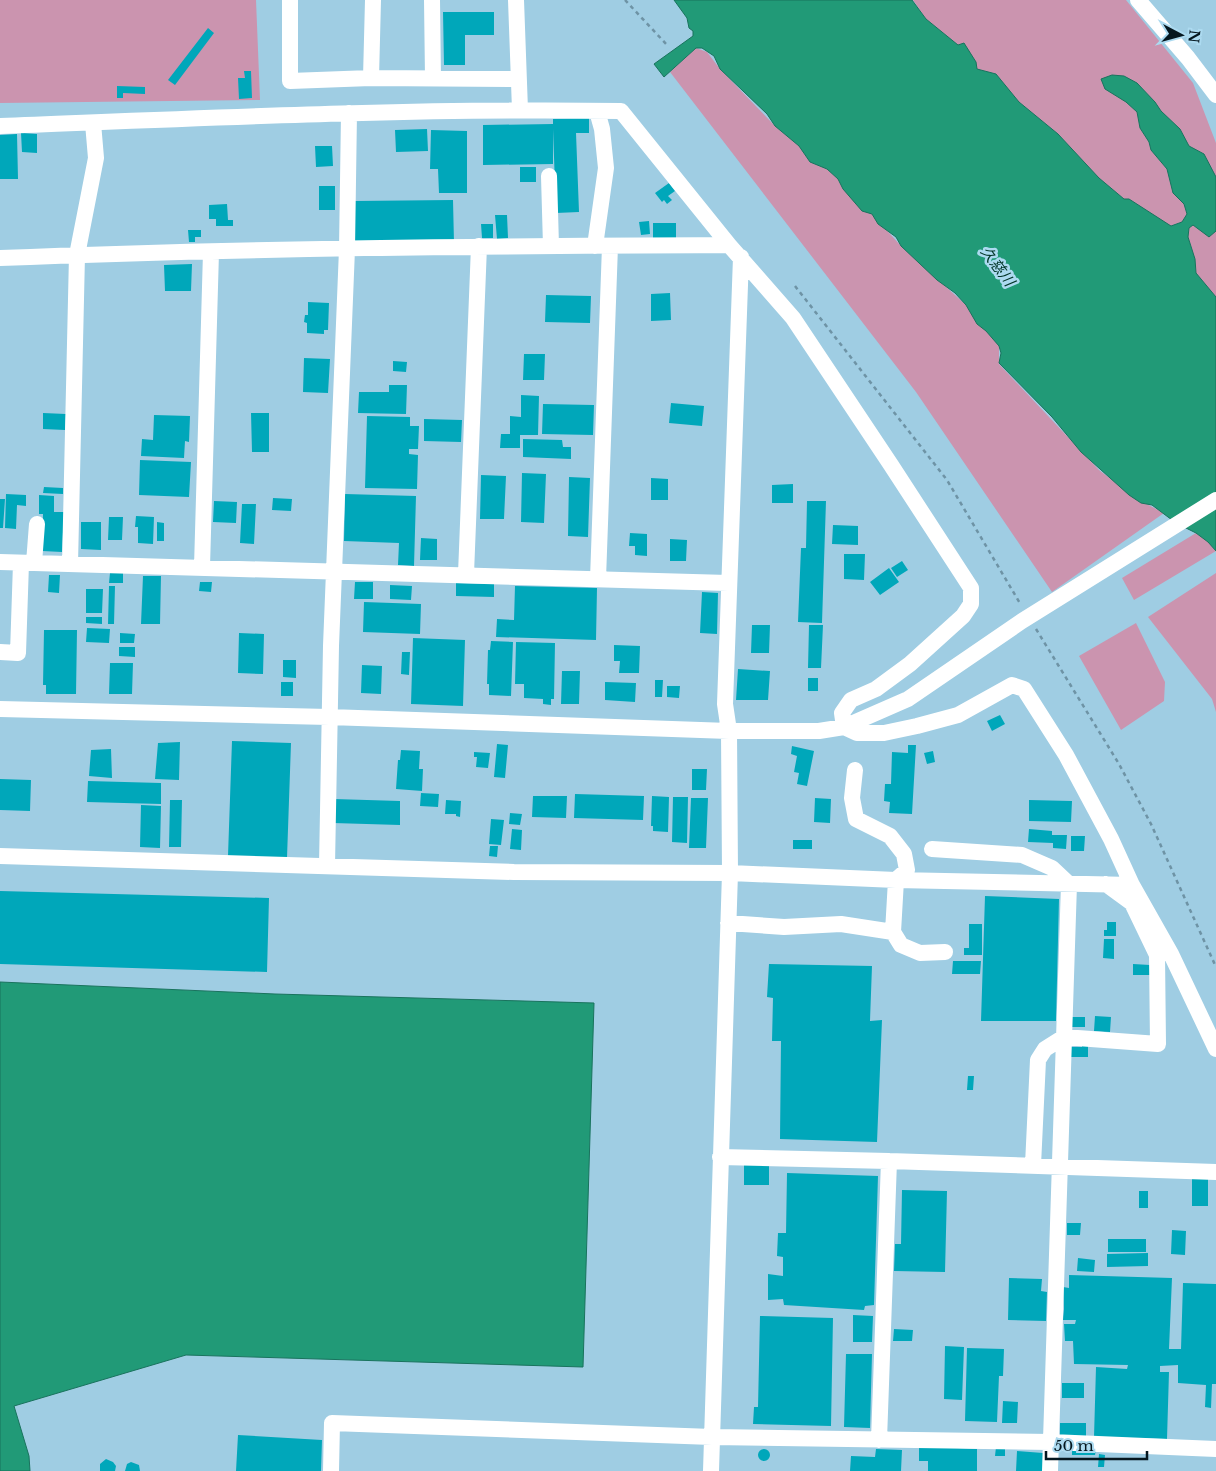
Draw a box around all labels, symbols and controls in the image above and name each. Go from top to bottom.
north arrow [1156,10,1206,60]
text: N [1184,29,1204,44]
water label: 久慈川 [977,242,1020,291]
scale bar [1046,1428,1147,1460]
text: 50 m [1054,1436,1094,1455]

